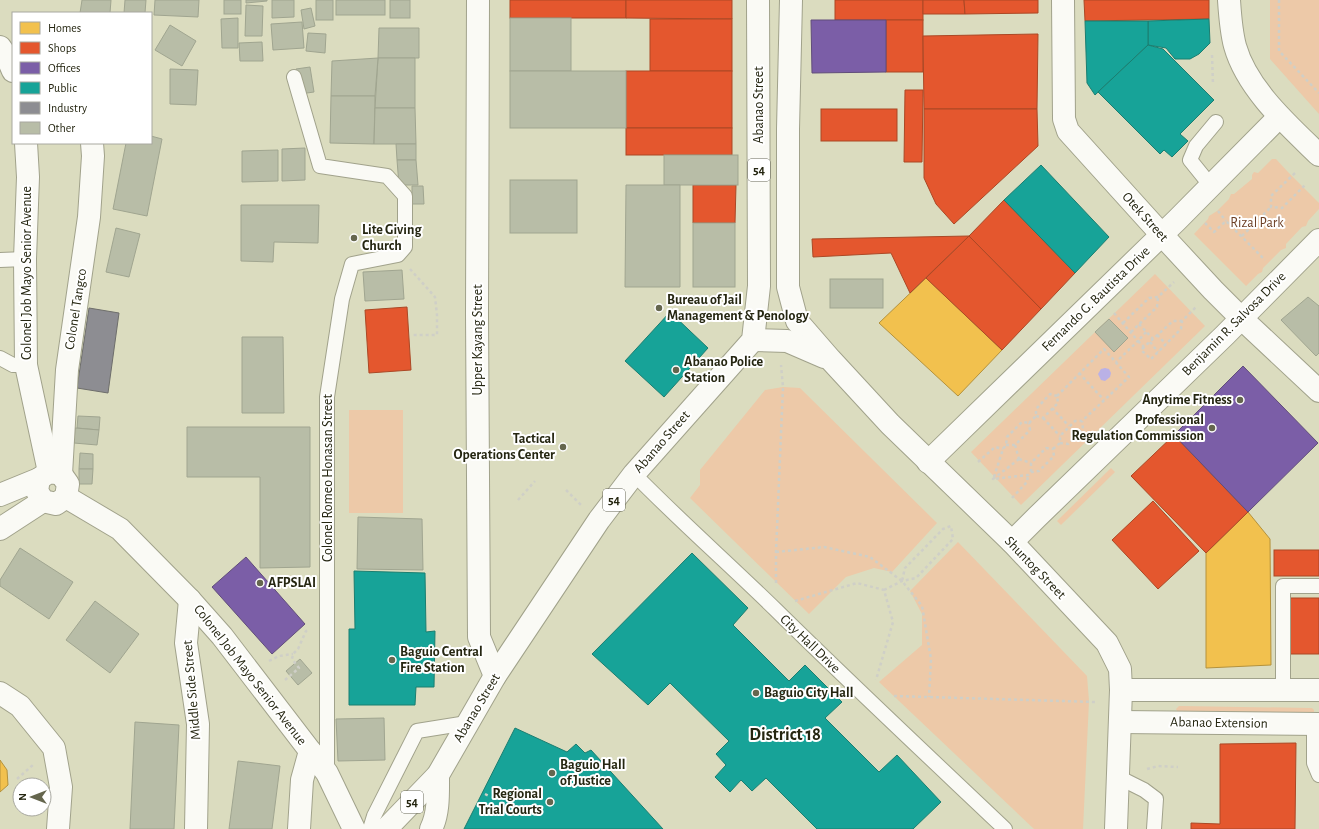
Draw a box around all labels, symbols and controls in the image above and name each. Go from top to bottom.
legend [12,12,152,144]
text: Homes [48,22,81,34]
text: Shops [48,42,76,54]
text: Offices [48,62,81,74]
street label: Abanao Street [752,66,766,144]
text: Public [48,82,77,94]
text: Industry [48,102,87,115]
text: Other [48,122,75,134]
road number: 54 [748,159,770,181]
street label: Colonel Job Mayo Senior Avenue [20,186,34,360]
street label: Otek Street [1119,190,1171,245]
park label: Rizal Park [1230,216,1284,230]
place label: Lite Giving Church [362,223,422,253]
marker: Lite Giving Church [349,233,359,243]
street label: Fernando G. Bautista Drive [1039,244,1153,354]
street label: Colonel Tangco [63,267,89,351]
street label: Benjamin R. Salvosa Drive [1179,269,1289,379]
street label: Upper Kayang Street [471,284,485,396]
place label: Bureau of Jail Management & Penology [667,293,810,323]
marker: Bureau of Jail Management & Penology [654,303,664,313]
place label: Abanao Police Station [684,355,764,385]
marker: Abanao Police Station [671,365,681,375]
street label: Colonel Romeo Honasan Street [321,393,335,562]
place label: Anytime Fitness [1142,393,1232,407]
marker: Anytime Fitness [1235,395,1245,405]
street label: Abanao Street [631,408,693,476]
place label: Professional Regulation Commission [1072,413,1204,443]
marker: Professional Regulation Commission [1207,423,1217,433]
place label: Tactical Operations Center [453,432,555,462]
marker: Tactical Operations Center [558,442,568,452]
road number: 54 [603,489,625,511]
street label: Shuntog Street [1002,534,1069,602]
place label: AFPSLAI [268,576,316,590]
marker: AFPSLAI [255,578,265,588]
street label: Colonel Job Mayo Senior Avenue [191,602,309,748]
street label: City Hall Drive [777,612,843,676]
street label: Middle Side Street [181,639,203,740]
place label: Baguio Central Fire Station [400,645,483,675]
marker: Baguio Central Fire Station [387,655,397,665]
street label: Abanao Street [451,671,503,745]
place label: Baguio City Hall [764,686,853,700]
marker: Baguio City Hall [751,688,761,698]
street label: Abanao Extension [1170,715,1268,731]
district label: District 18 [749,726,821,744]
place label: Baguio Hall of Justice [560,758,625,788]
marker: Baguio Hall of Justice [547,768,557,778]
north arrow [12,777,52,817]
place label: Regional Trial Courts [479,787,542,817]
road number: 54 [401,791,423,813]
text: N [17,793,28,801]
marker: Regional Trial Courts [545,797,555,807]

